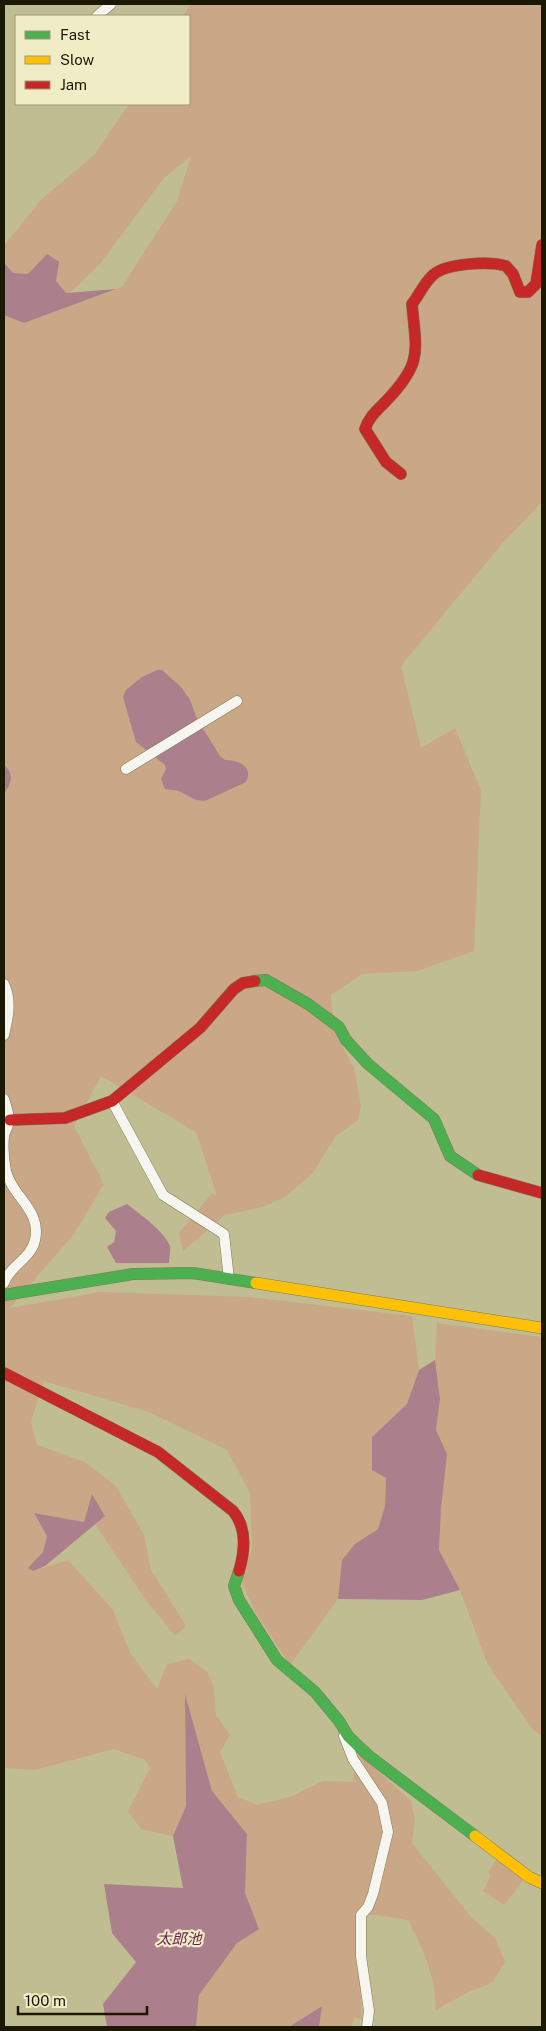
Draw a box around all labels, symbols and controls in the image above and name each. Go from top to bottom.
legend [15,15,190,105]
text: Fast [60,26,90,43]
text: Slow [60,51,95,68]
text: Jam [60,76,87,93]
water label: 太郎池 [156,1930,203,1947]
scale bar [18,1984,146,2016]
text: 100 m [25,1992,66,2009]

